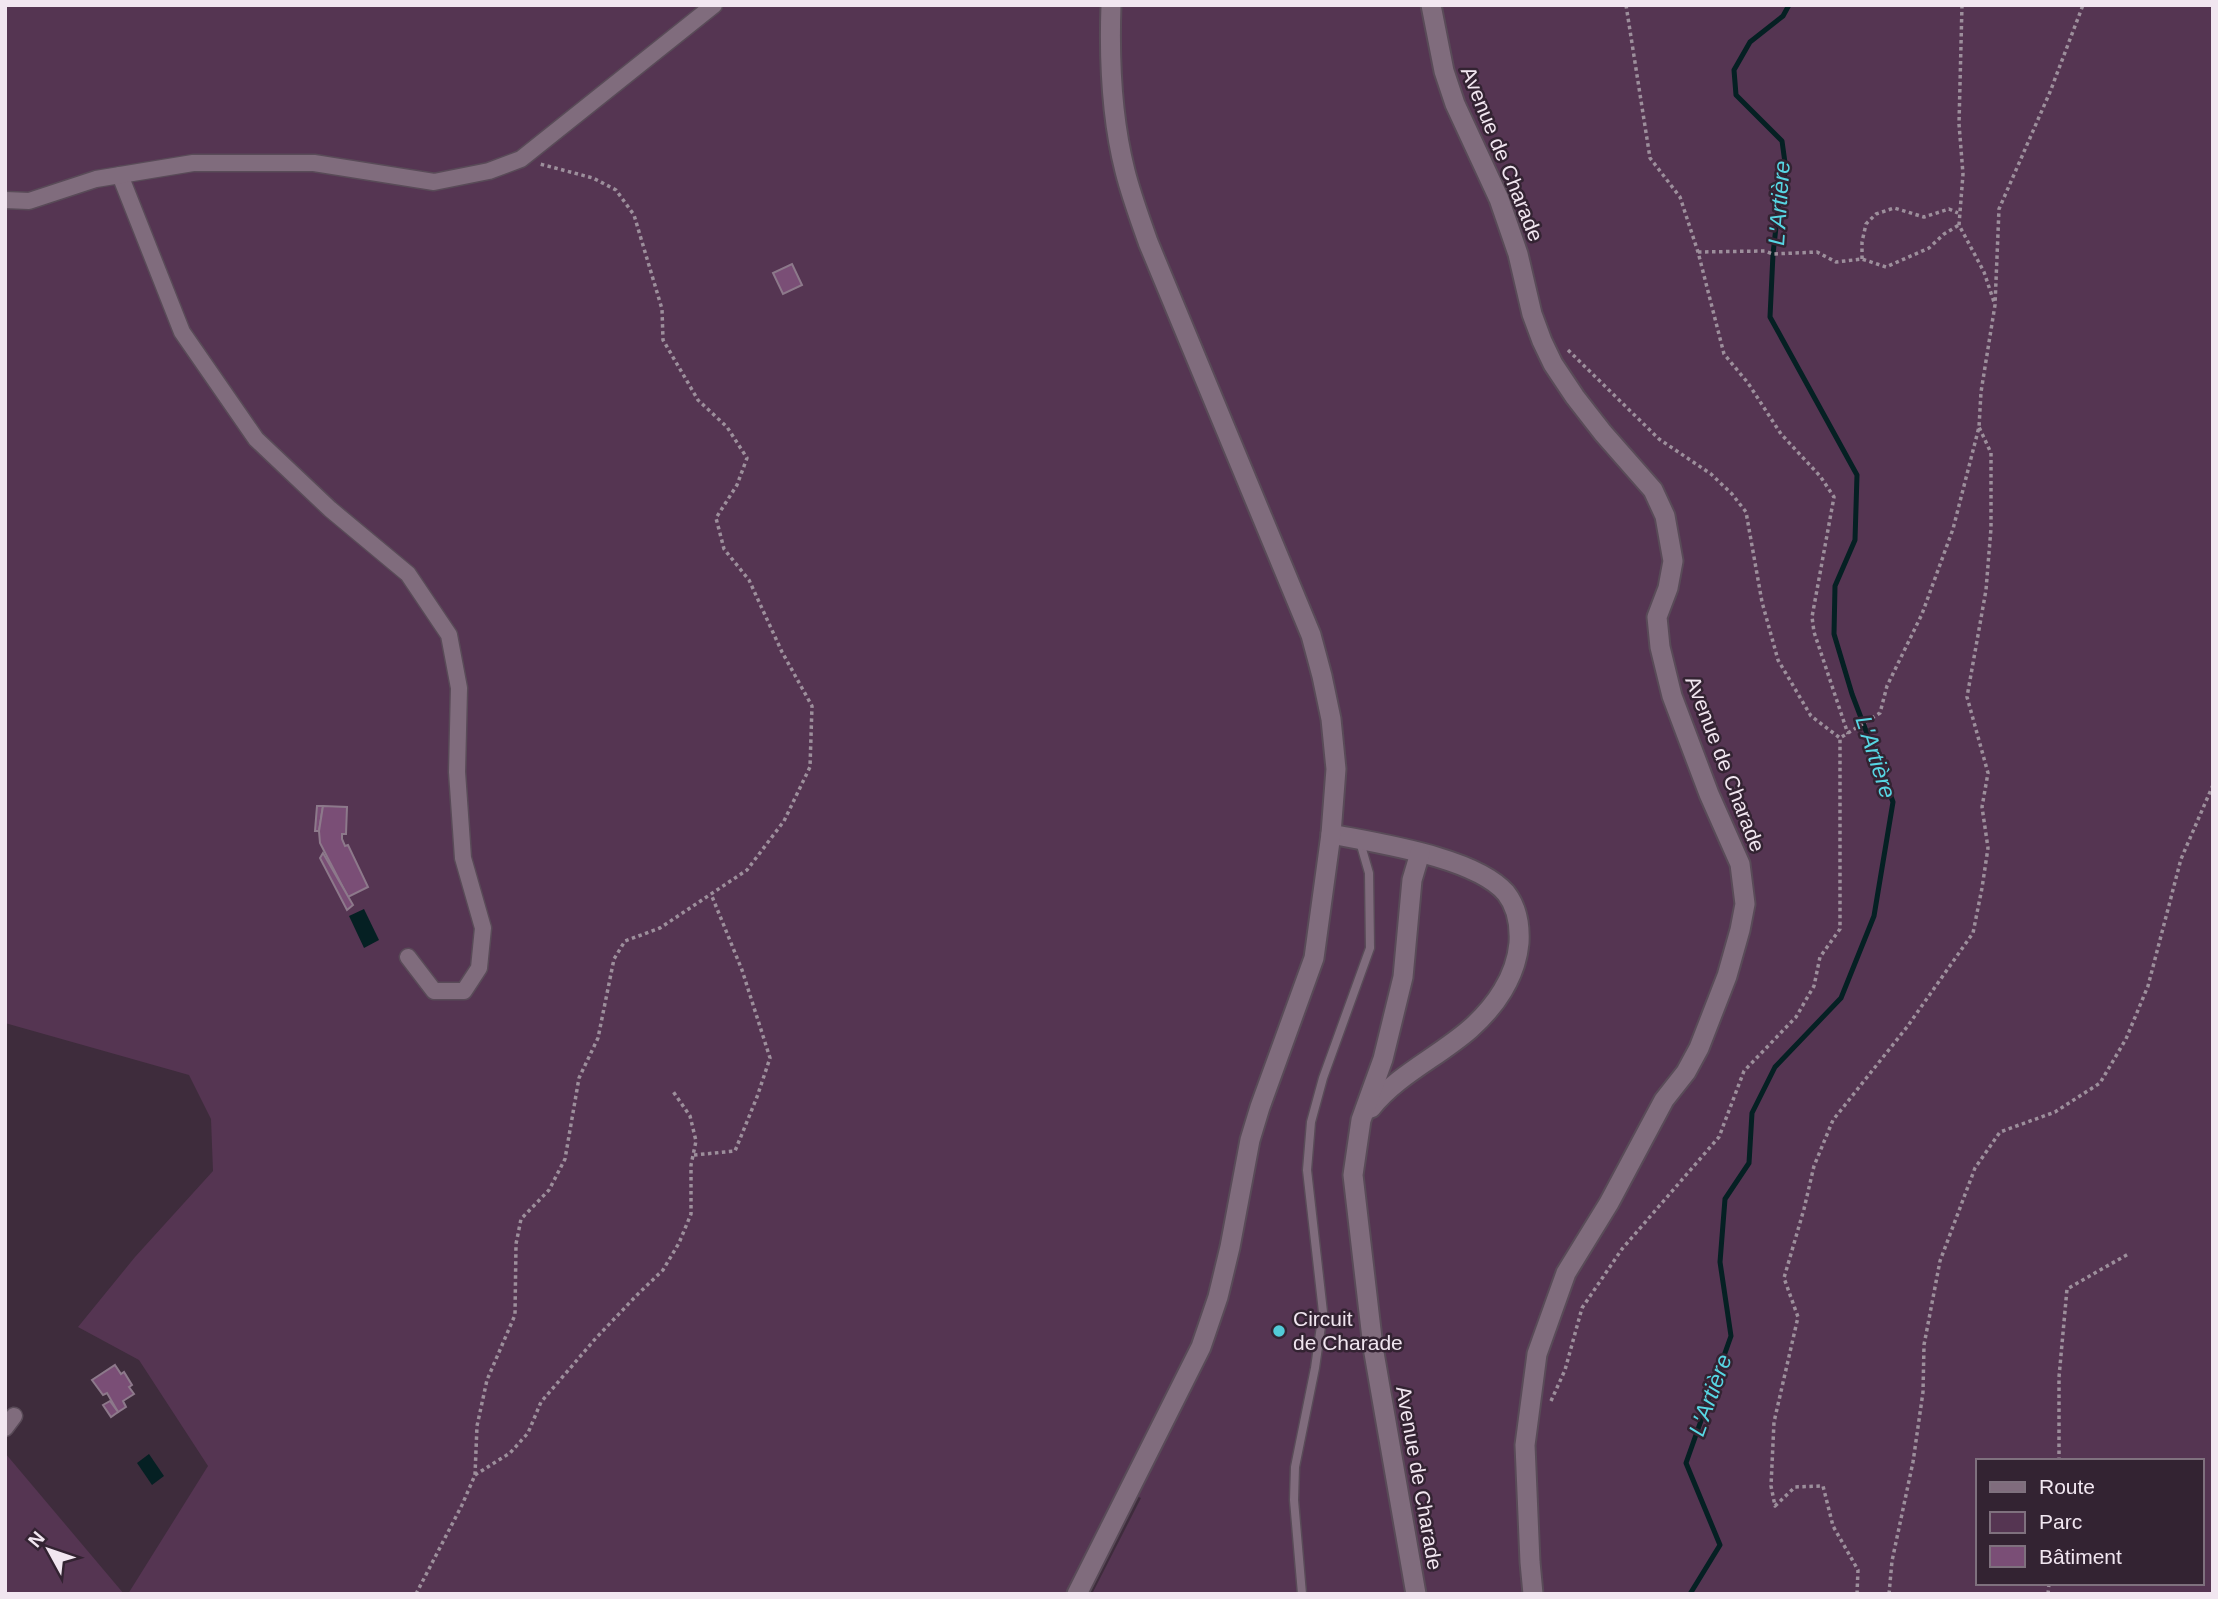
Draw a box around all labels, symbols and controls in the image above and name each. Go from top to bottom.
street label: Avenue de Charade [1457,63,1548,245]
water label: L'Artière [1763,160,1795,246]
street label: Avenue de Charade [1681,673,1770,855]
water label: L'Artière [1851,713,1901,801]
place label: Circuit de Charade [1293,1307,1403,1354]
marker: Circuit de Charade [1271,1323,1287,1339]
water label: L'Artière [1683,1351,1737,1439]
street label: Avenue de Charade [1392,1384,1447,1572]
legend [1976,1459,2204,1585]
text: Route [2039,1475,2095,1498]
text: Parc [2039,1510,2082,1533]
north arrow [14,1515,84,1585]
text: N [24,1527,49,1551]
text: Bâtiment [2039,1545,2122,1568]

